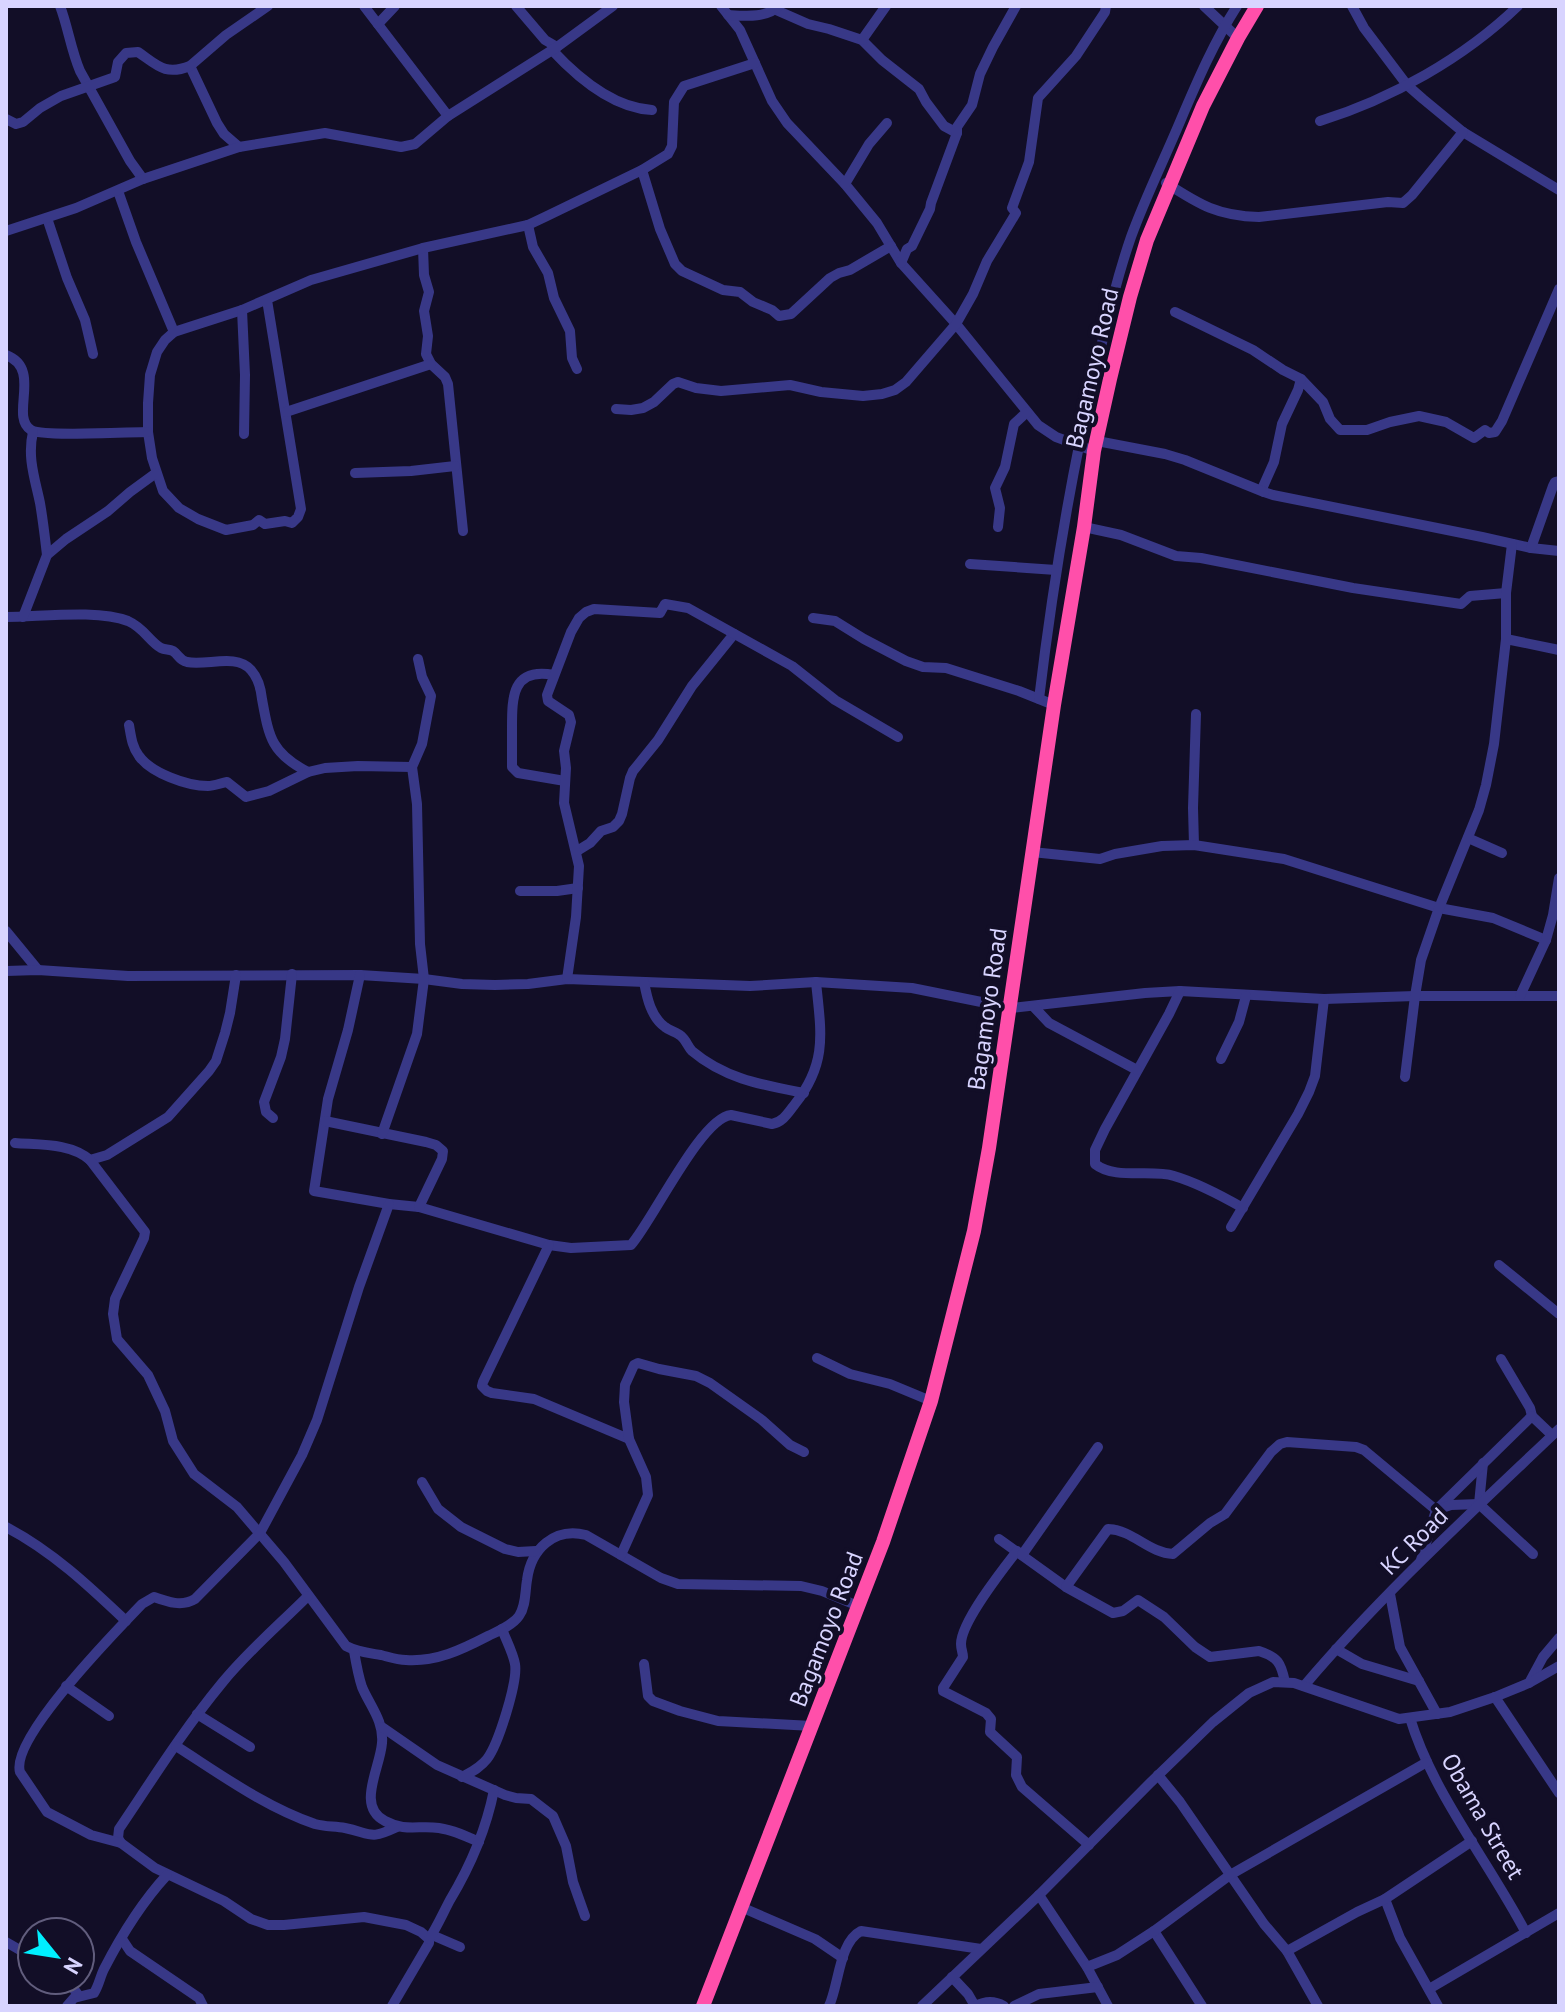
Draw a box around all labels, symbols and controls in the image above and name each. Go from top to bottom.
street label: Bagamoyo Road [1058,285,1126,451]
street label: Bagamoyo Road [960,926,1014,1092]
street label: KC Road [1374,1501,1454,1581]
street label: Bagamoyo Road [782,1547,870,1711]
street label: Obama Street [1434,1747,1532,1885]
north arrow [16,1916,96,1996]
text: N [58,1953,89,1979]

